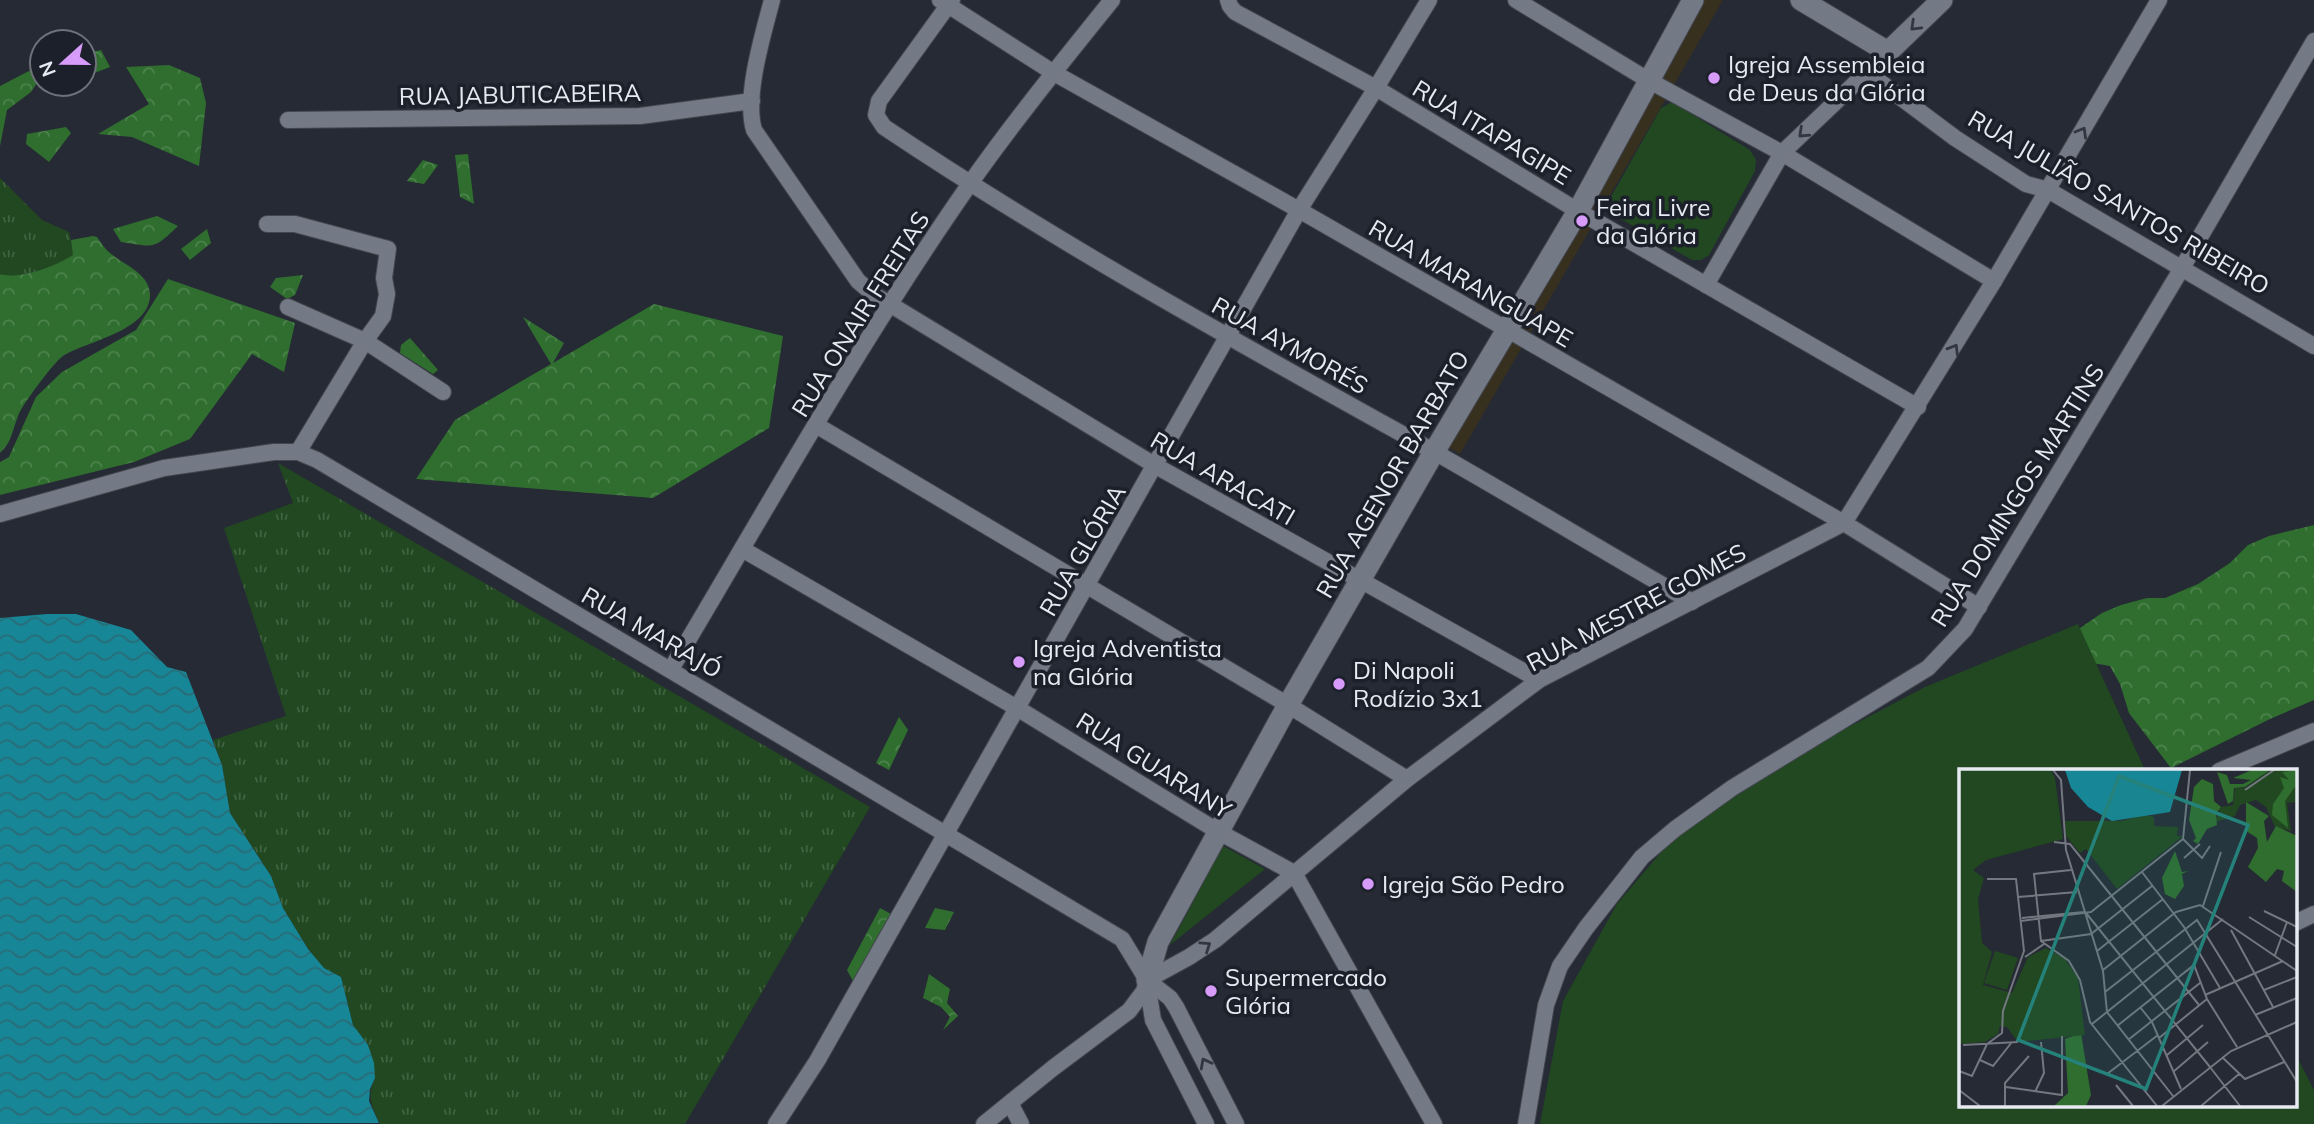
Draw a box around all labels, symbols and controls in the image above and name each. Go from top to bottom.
one-way arrow [1910,18,1923,31]
north arrow [28,28,98,98]
place label: Igreja Assembleia de Deus da Glória [1728,49,1926,107]
text: N [33,58,61,80]
marker: Igreja Assembleia de Deus da Glória [1706,70,1722,86]
street label: RUA ITAPAGIPE [1407,73,1577,191]
street label: RUA JABUTICABEIRA [399,77,642,111]
street label: RUA JULIÃO SANTOS RIBEIRO [1963,103,2275,301]
one-way arrow [1798,125,1811,138]
one-way arrow [2074,126,2087,139]
place label: Feira Livre da Glória [1596,192,1710,250]
street label: RUA ONAIR FREITAS [785,206,935,422]
street label: RUA MARANGUAPE [1364,212,1578,354]
marker: Feira Livre da Glória [1574,213,1590,229]
street label: RUA AYMORÉS [1207,290,1373,400]
one-way arrow [1945,343,1958,356]
street label: RUA AGENOR BARBATO [1309,345,1475,603]
street label: RUA DOMINGOS MARTINS [1924,358,2110,632]
street label: RUA ARACATI [1145,425,1301,531]
street label: RUA GLÓRIA [1032,479,1132,621]
street label: RUA MESTRE GOMES [1521,536,1751,678]
street label: RUA MARAJÓ [577,580,727,684]
place label: Igreja Adventista na Glória [1033,633,1222,691]
marker: Igreja Adventista na Glória [1011,654,1027,670]
place label: Di Napoli Rodízio 3x1 [1353,655,1483,713]
marker: Di Napoli Rodízio 3x1 [1331,676,1347,692]
street label: RUA GUARANY [1071,705,1237,825]
inset map [1959,769,2296,1106]
place label: Igreja São Pedro [1382,869,1565,899]
marker: Igreja São Pedro [1360,876,1376,892]
one-way arrow [1198,942,1211,954]
place label: Supermercado Glória [1225,962,1387,1020]
marker: Supermercado Glória [1203,983,1219,999]
one-way arrow [1200,1058,1213,1071]

